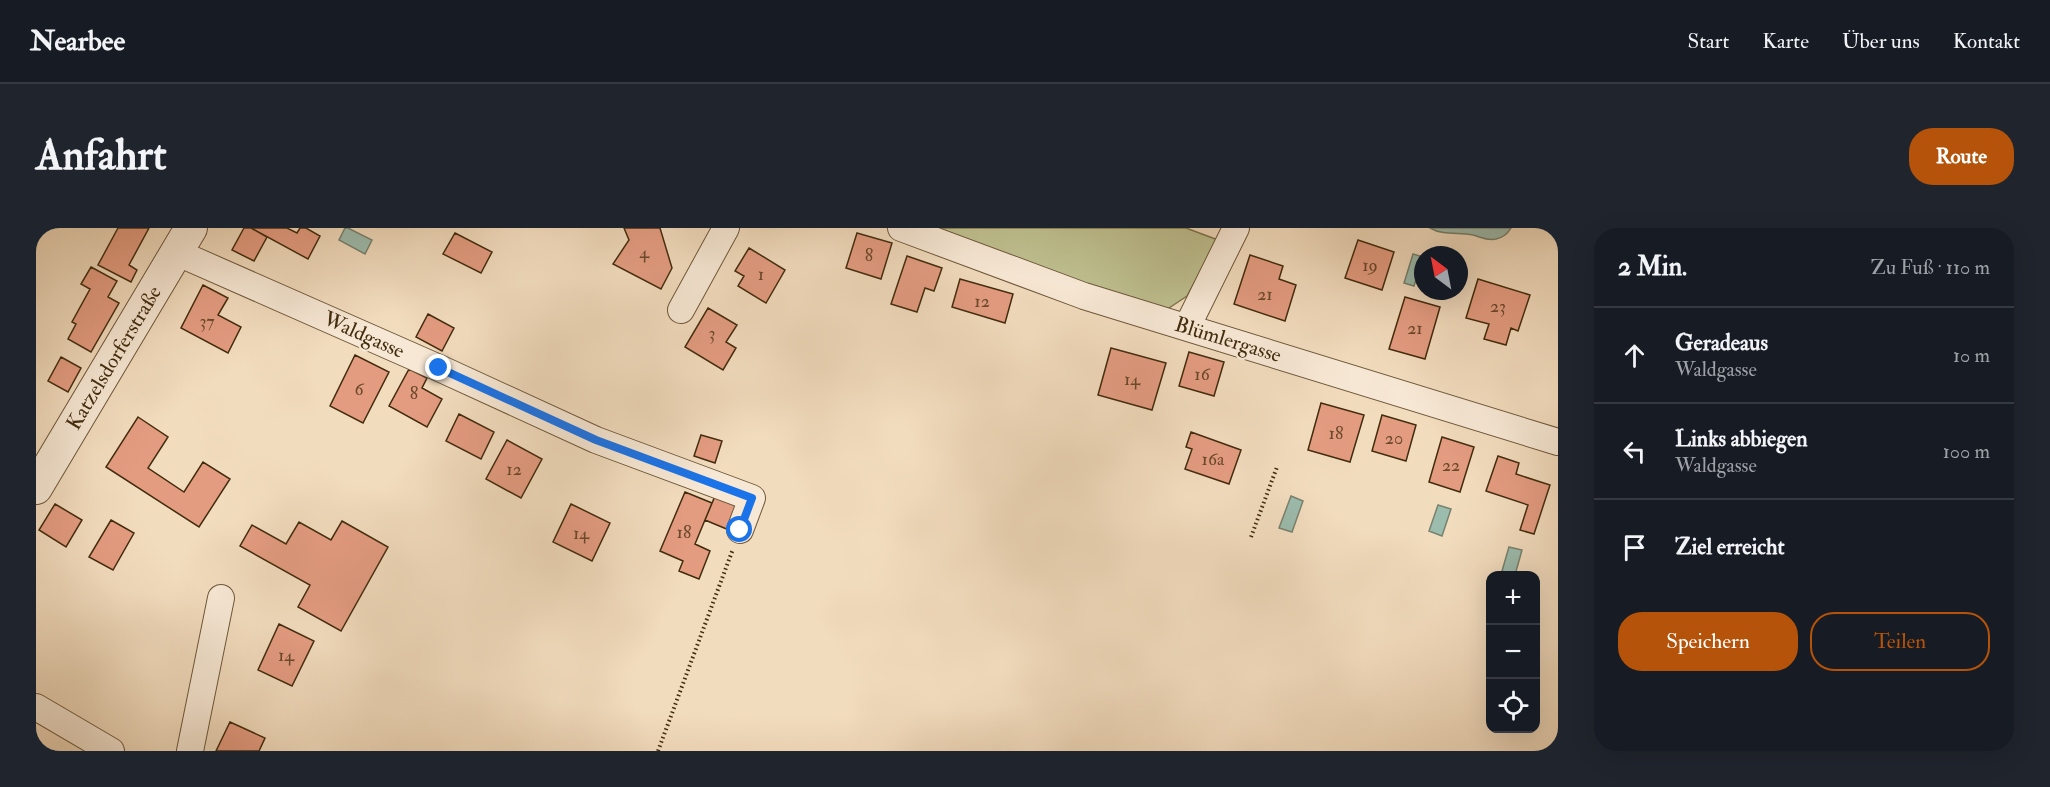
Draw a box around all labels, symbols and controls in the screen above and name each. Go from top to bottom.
text: Nearbee [30,24,125,59]
text: Start [1687,28,1729,55]
text: Karte [1762,28,1809,55]
text: Über uns [1842,28,1920,55]
text: Kontakt [1953,28,2020,55]
button: Route [1909,128,2014,185]
text: Anfahrt [36,130,167,182]
house number: 4 [639,241,650,264]
house number: 8 [865,244,873,267]
north arrow [1414,246,1468,300]
text: 2 Min. [1618,251,1687,283]
house number: 19 [1362,254,1378,277]
text: Zu Fuß · 110 m [1871,255,1990,280]
house number: 1 [758,263,764,286]
street label: Katzelsdorferstraße [60,281,168,435]
house number: 21 [1257,283,1273,306]
house number: 12 [974,290,990,313]
house number: 23 [1490,295,1506,318]
street label: Waldgasse [318,305,409,365]
house number: 37 [199,310,215,333]
street label: Blümlergasse [1171,311,1285,369]
house number: 21 [1407,317,1423,340]
house number: 3 [709,322,715,345]
text: Geradeaus [1675,329,1768,357]
icon: ahead [1618,339,1651,372]
text: 10 m [1953,343,1990,368]
route end [425,354,451,380]
text: Waldgasse [1675,357,1757,382]
house number: 16 [1194,363,1211,386]
house number: 14 [1124,368,1141,391]
house number: 6 [354,378,364,401]
house number: 8 [410,382,418,405]
house number: 18 [1329,422,1343,445]
text: Links abbiegen [1675,425,1808,453]
house number: 20 [1385,427,1403,450]
icon: left [1618,435,1651,468]
text: 100 m [1943,439,1990,464]
house number: 16a [1202,448,1225,471]
text: Waldgasse [1675,453,1757,478]
house number: 22 [1442,454,1460,477]
house number: 12 [506,458,522,481]
route start [726,516,752,542]
house number: 18 [677,521,691,544]
house number: 14 [573,522,590,545]
icon: arrive [1618,531,1651,564]
text: Ziel erreicht [1675,533,1785,561]
map controls [1486,571,1540,733]
button: + [1486,571,1540,625]
button: Speichern [1618,612,1798,671]
button: Teilen [1810,612,1990,671]
button: − [1486,625,1540,679]
house number: 14 [278,644,295,667]
button: locate [1486,679,1540,733]

